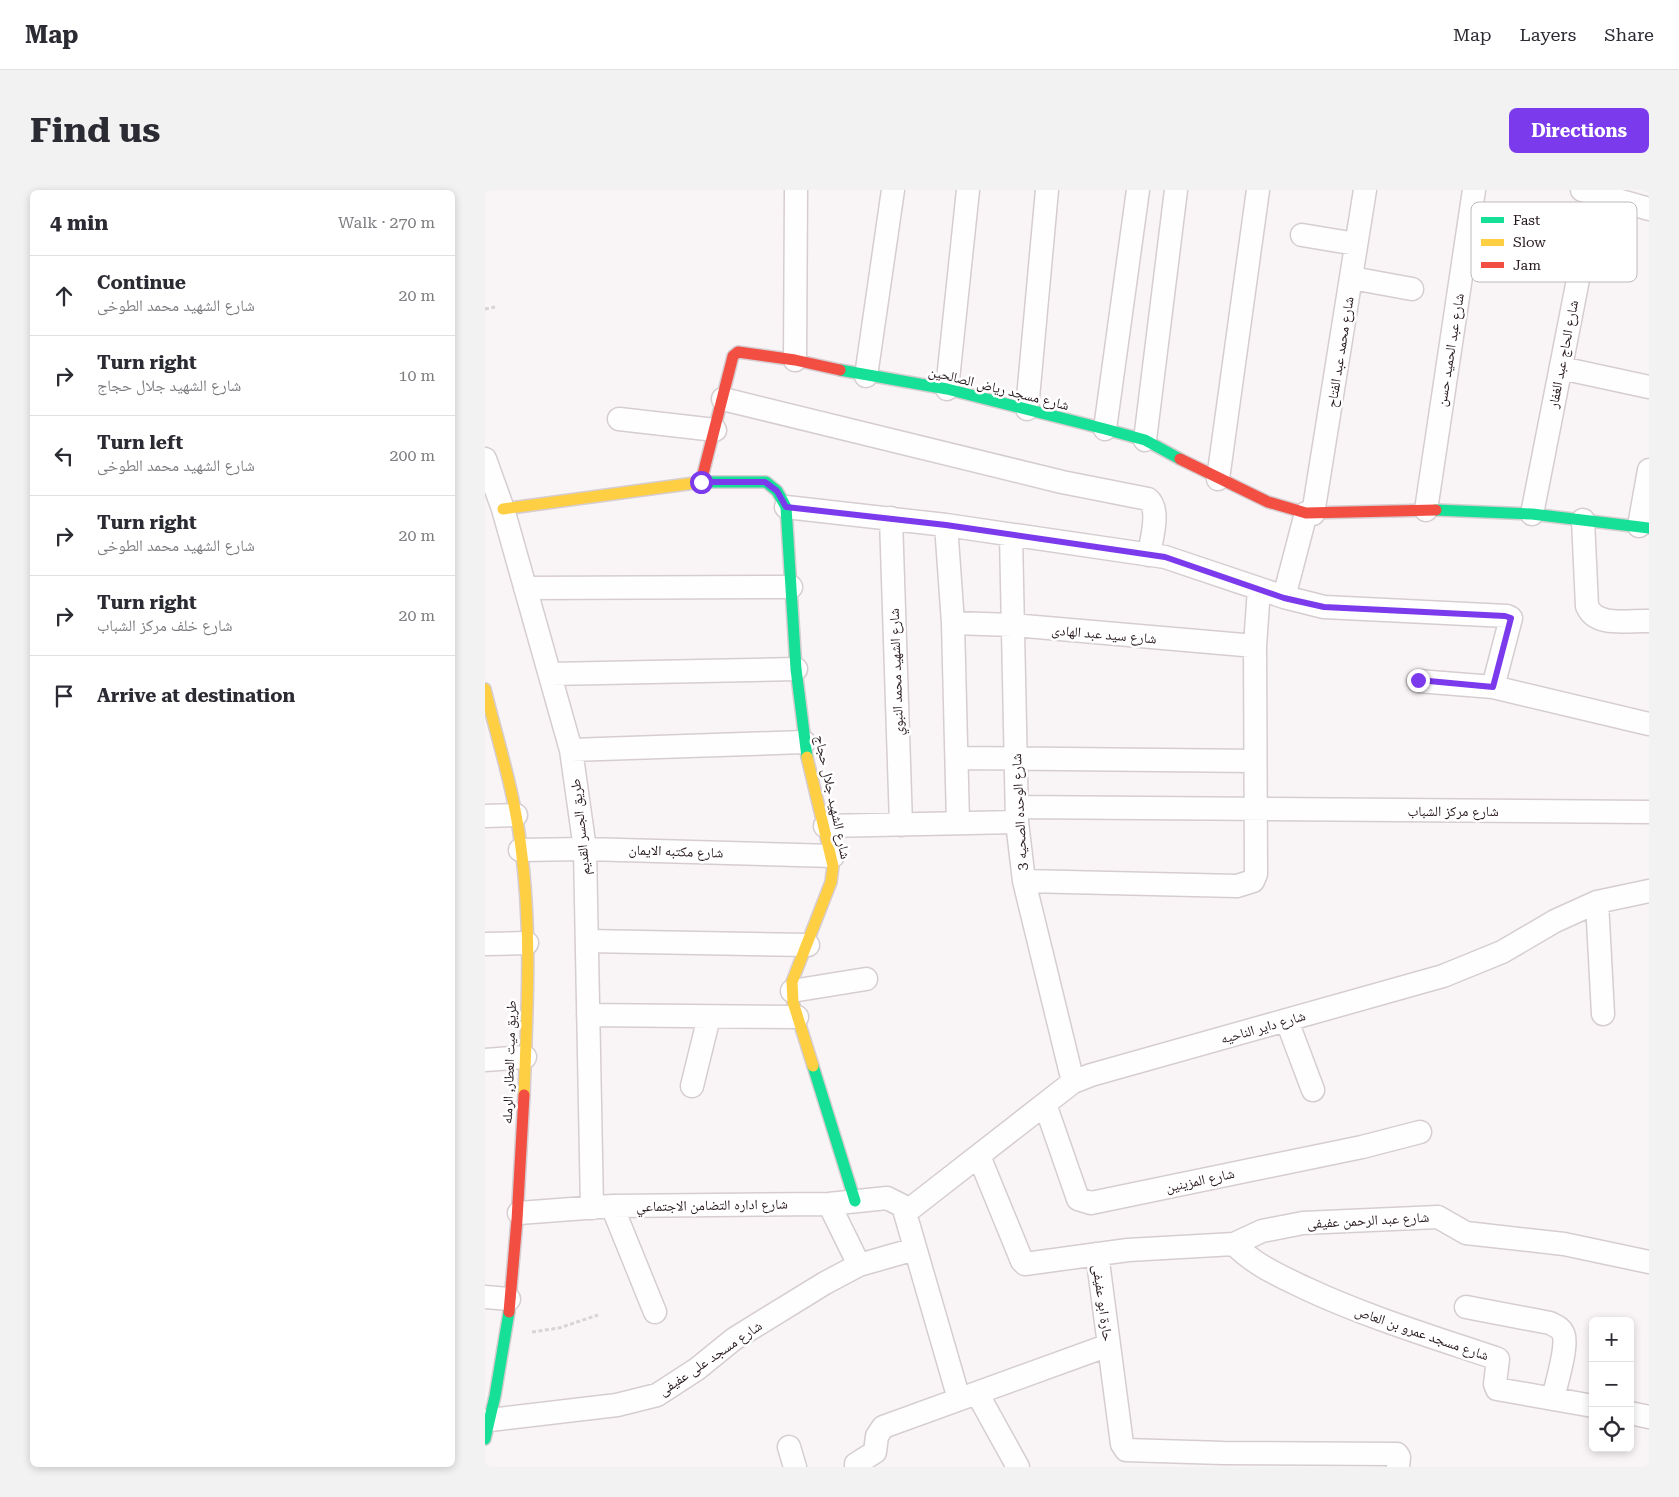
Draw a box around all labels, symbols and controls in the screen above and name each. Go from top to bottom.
text: Map [25,21,79,49]
text: Map [1453,24,1492,45]
text: Layers [1520,24,1576,45]
text: Share [1604,24,1654,45]
button: Directions [1509,108,1649,153]
text: Find us [30,110,160,151]
legend [1471,202,1637,282]
text: 4 min [50,211,108,235]
text: Fast [1513,212,1540,228]
text: Walk · 270 m [338,213,435,232]
text: Slow [1513,234,1546,250]
text: Jam [1513,257,1541,273]
text: Continue [97,271,186,294]
icon: ahead [50,282,78,310]
text: 20 m [398,286,435,305]
street label: شارع عبد الحميد حسن [1433,292,1469,408]
street label: شارع محمد عبد الفتاح [1323,295,1359,409]
text: شارع الشهيد محمد الطوخى [97,296,255,315]
street label: شارع الحاج عبد الغفار [1545,299,1583,411]
text: Turn right [97,351,197,374]
icon: right [50,362,78,390]
street label: شارع مسجد رياض الصالحين [927,363,1071,415]
text: 10 m [398,366,435,385]
text: شارع الشهيد جلال حجاج [97,376,241,395]
text: Turn left [97,431,183,454]
icon: left [50,442,78,470]
text: 200 m [389,446,435,465]
text: شارع الشهيد محمد الطوخى [97,456,255,475]
route start [690,471,713,494]
text: Turn right [97,511,197,534]
icon: right [50,522,78,550]
text: 20 m [398,526,435,545]
text: شارع الشهيد محمد الطوخى [97,536,255,555]
text: Turn right [97,591,197,614]
icon: right [50,602,78,630]
text: 20 m [398,606,435,625]
street label: شارع الشهيد محمد النبوي [886,608,910,736]
text: شارع خلف مركز الشباب [97,616,232,635]
street label: شارع سيد عبد الهادى [1051,621,1157,649]
route end [1407,669,1430,692]
icon: arrive [50,682,78,710]
text: Arrive at destination [97,684,295,707]
street label: شارع الشهيد جلال حجاج [810,734,854,861]
street label: شارع الوحده الصحيه 3 [1008,753,1032,871]
street label: طريق الجسر القديم [567,778,595,876]
street label: شارع مركز الشباب [1407,803,1499,821]
street label: شارع مكتبه الايمان [628,841,724,863]
street label: طريق ميت العطار, الرمله [499,1000,521,1124]
street label: شارع داير الناحيه [1219,1007,1308,1049]
street label: شارع المزينين [1164,1165,1236,1197]
street label: شارع اداره التضامن الاجتماعي [636,1196,788,1218]
street label: شارع عبد الرحمن عفيفى [1306,1209,1430,1233]
street label: حارة ابو عفيفى [1089,1264,1116,1342]
street label: شارع مسجد عمرو بن العاص [1352,1303,1491,1365]
street label: شارع مسجد على عفيفى [655,1317,766,1400]
map controls [1589,1317,1634,1452]
button: + [1589,1317,1634,1362]
button: − [1589,1362,1634,1407]
button: locate [1589,1407,1634,1452]

